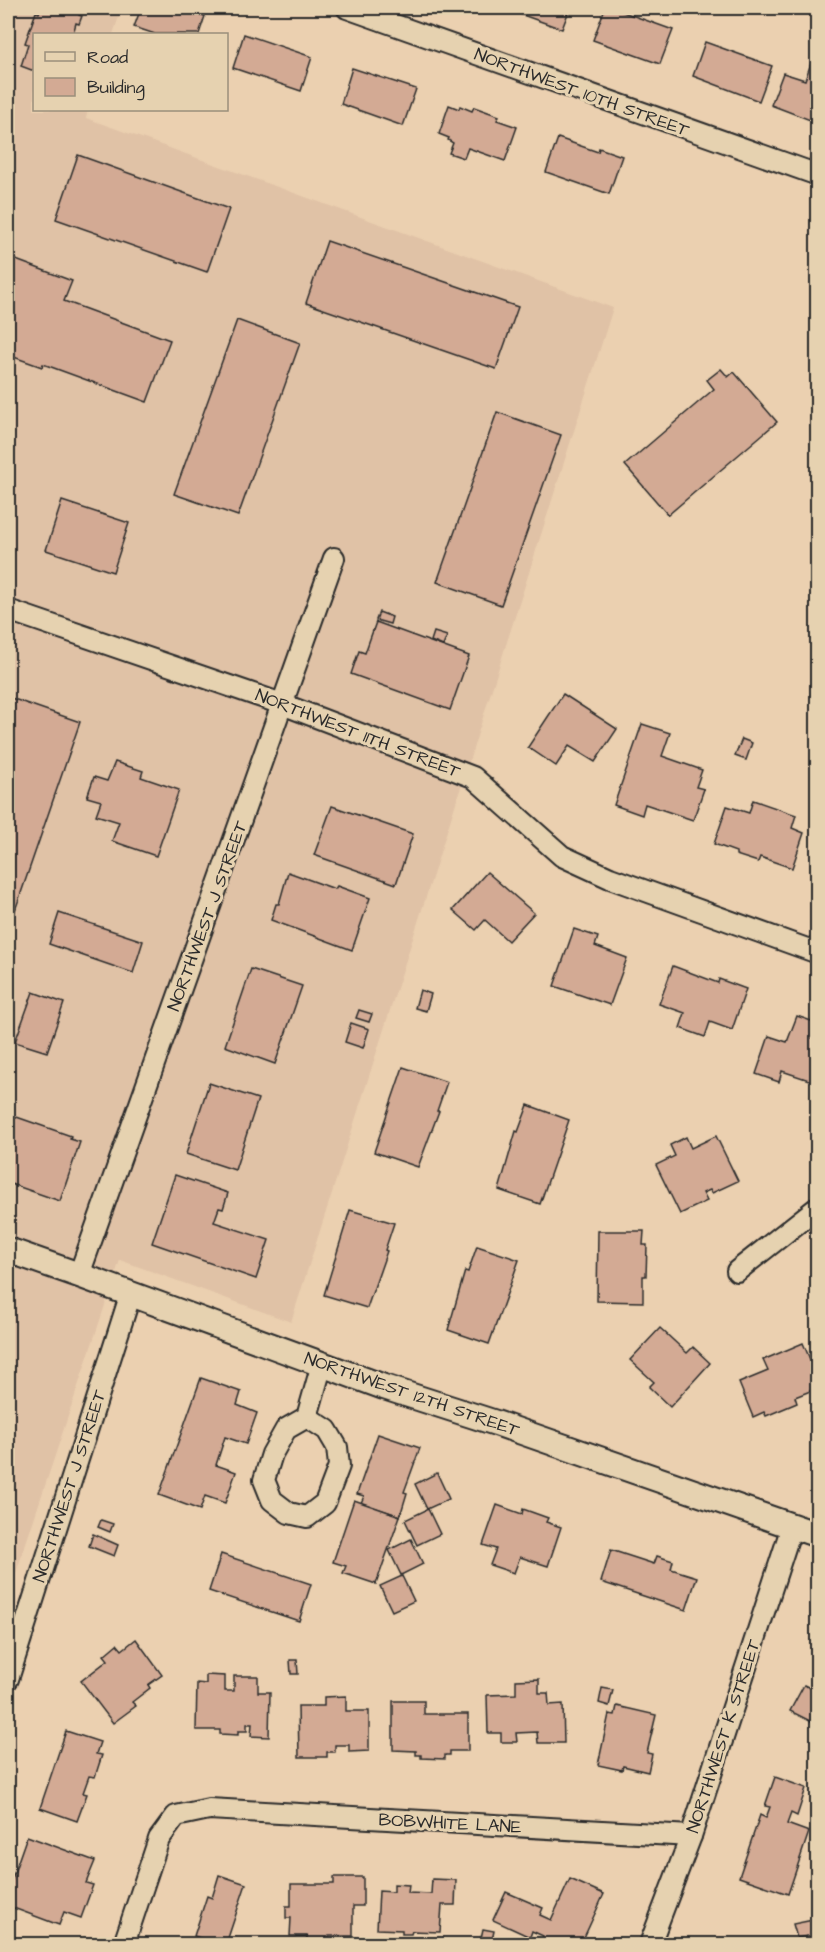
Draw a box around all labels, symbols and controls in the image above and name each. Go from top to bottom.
legend [33,33,228,111]
street label: NORTHWEST 10TH STREET [471,42,693,143]
text: Road [87,45,128,70]
text: Building [87,75,145,101]
street label: NORTHWEST 11TH STREET [252,683,465,784]
street label: NORTHWEST J STREET [161,817,254,1015]
street label: NORTHWEST 12TH STREET [301,1346,523,1443]
street label: NORTHWEST J STREET [27,1386,113,1585]
street label: NORTHWEST K STREET [680,1635,767,1836]
street label: BOBWHITE LANE [378,1807,522,1840]

